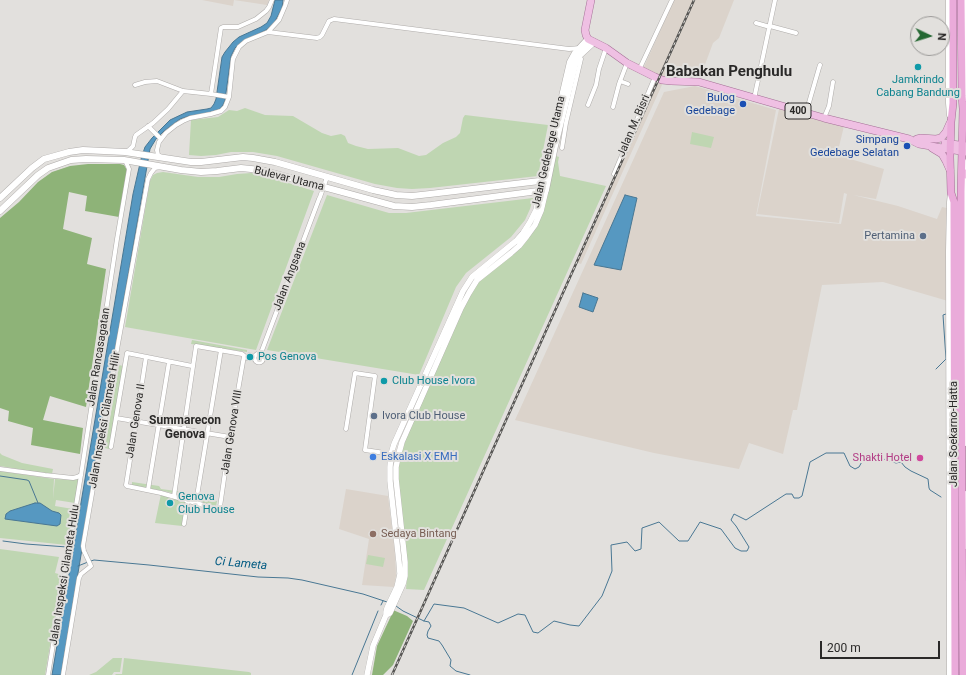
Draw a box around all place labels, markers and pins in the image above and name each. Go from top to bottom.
marker: Jamkrindo Cabang Bandung [913,62,923,72]
place label: Jamkrindo Cabang Bandung [876,73,960,99]
place label: Bulog Gedebage [685,91,735,117]
marker: Bulog Gedebage [738,99,748,109]
place label: Simpang Gedebage Selatan [810,133,899,159]
marker: Simpang Gedebage Selatan [902,141,912,151]
place label: Pertamina [864,229,915,243]
marker: Pertamina [918,231,928,241]
place label: Pos Genova [258,350,316,364]
marker: Pos Genova [245,352,255,362]
place label: Club House Ivora [392,374,475,388]
marker: Club House Ivora [379,376,389,386]
place label: Ivora Club House [382,409,465,423]
marker: Ivora Club House [369,411,379,421]
place label: Eskalasi X EMH [381,450,458,464]
place label: Shakti Hotel [853,451,912,465]
marker: Eskalasi X EMH [368,452,378,462]
marker: Shakti Hotel [915,453,925,463]
place label: Genova Club House [178,490,234,516]
marker: Genova Club House [165,498,175,508]
place label: Sedaya Bintang [381,527,457,541]
marker: Sedaya Bintang [368,529,378,539]

